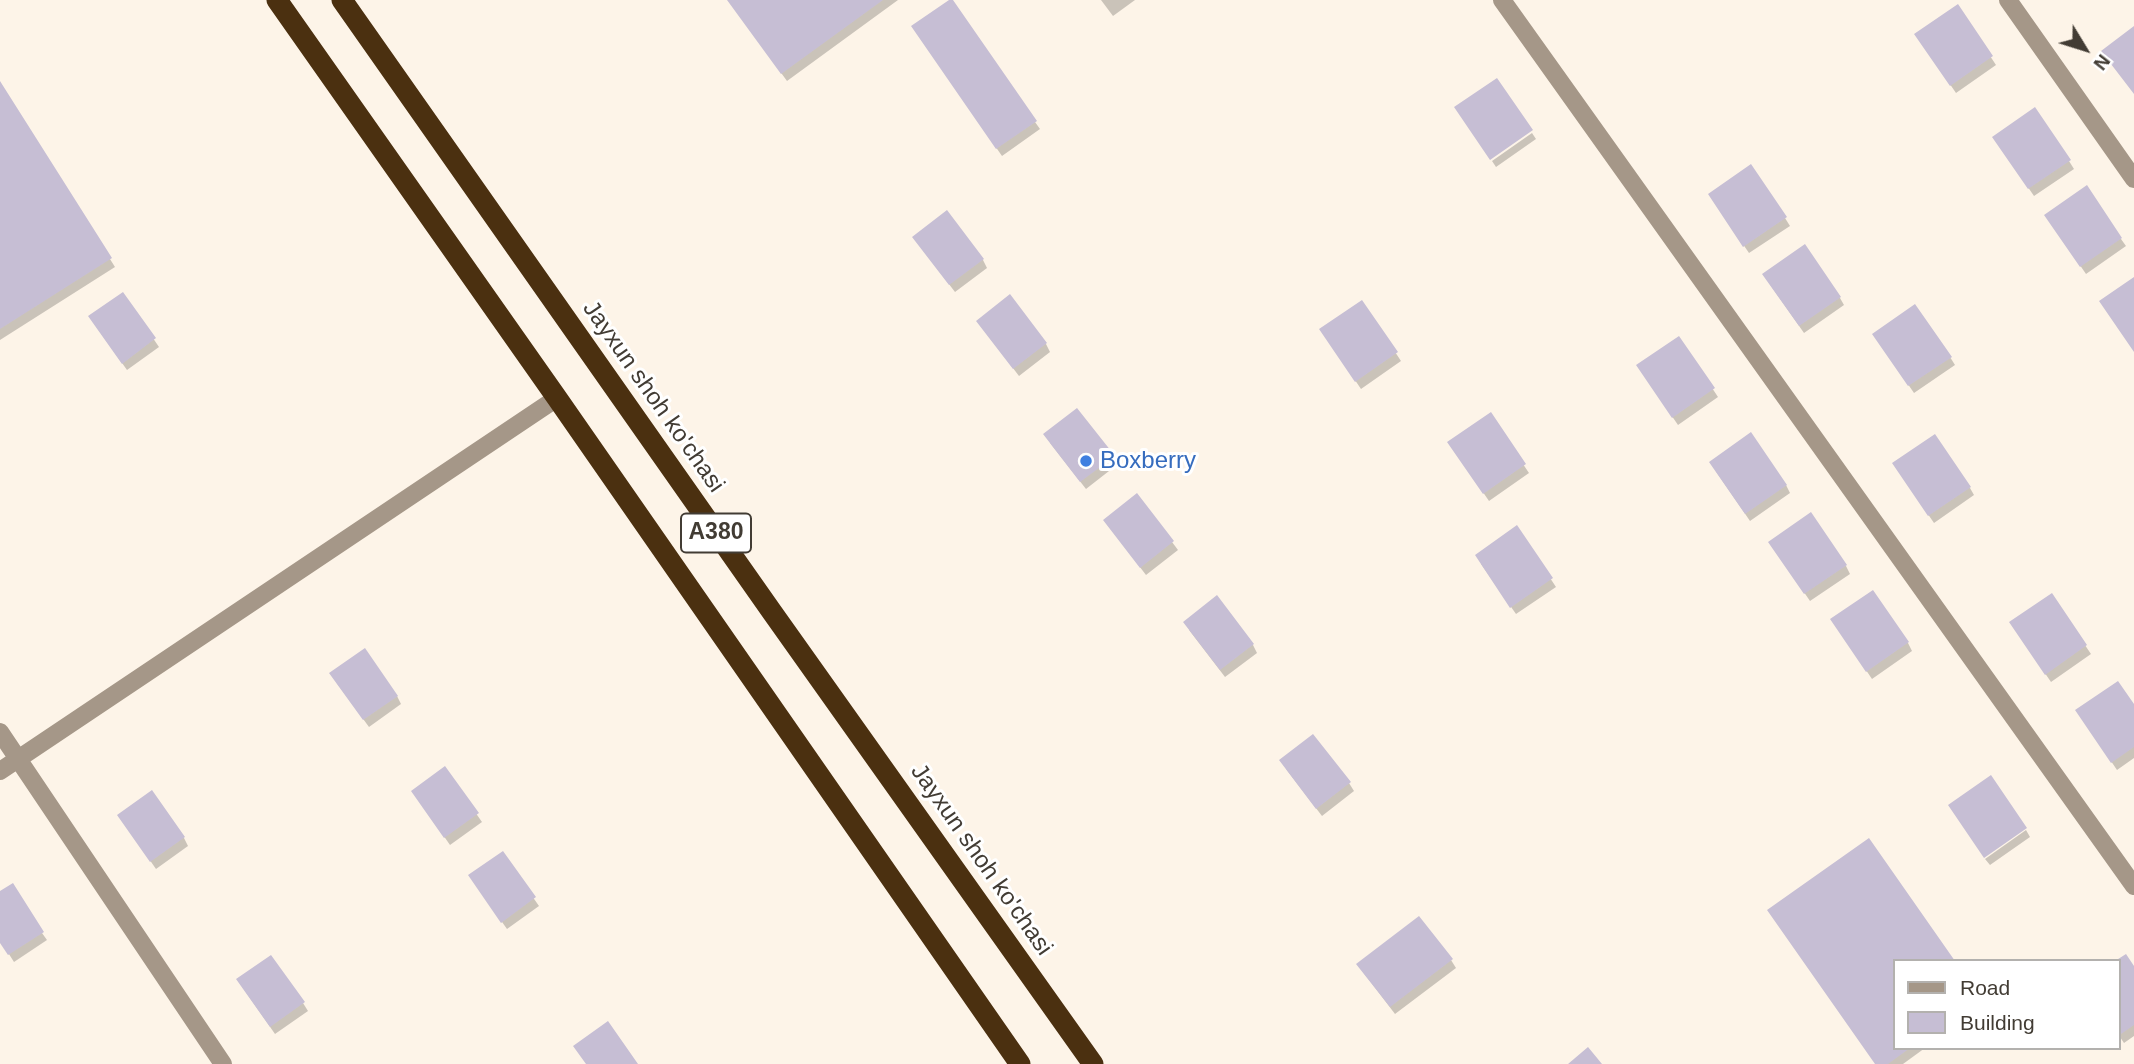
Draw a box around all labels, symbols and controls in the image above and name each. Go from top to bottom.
north arrow [2050,14,2120,84]
text: N [2089,50,2114,74]
street label: Jayxun shoh ko'chasi [576,296,730,498]
place label: Boxberry [1100,447,1196,475]
marker: Boxberry [1078,453,1094,469]
road number: A380 [681,513,751,552]
street label: Jayxun shoh ko'chasi [904,759,1058,961]
legend [1892,959,2120,1050]
text: Road [1960,976,2010,999]
text: Building [1960,1011,2035,1034]

